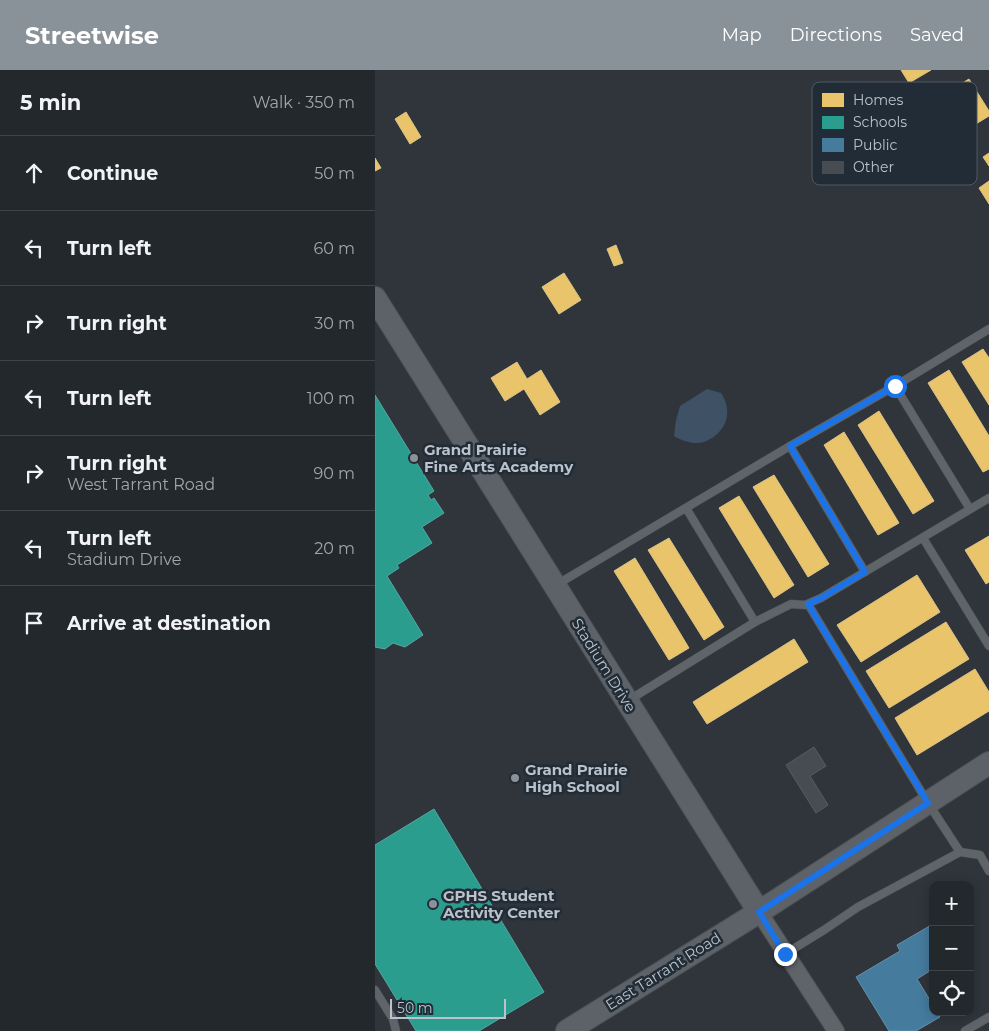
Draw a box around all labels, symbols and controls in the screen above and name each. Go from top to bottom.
text: Streetwise [25,21,159,50]
text: Map [722,24,762,46]
text: Directions [790,24,882,46]
text: Saved [910,24,964,46]
legend [812,82,977,185]
text: 5 min [20,90,81,115]
text: Homes [853,91,903,109]
text: Walk · 350 m [253,93,355,112]
text: Schools [853,113,907,131]
text: Public [853,136,897,154]
text: Other [853,158,894,176]
icon: ahead [20,159,48,187]
text: Continue [67,162,158,185]
text: 50 m [314,164,355,183]
icon: left [20,234,48,262]
text: Turn left [67,237,152,260]
text: 60 m [313,239,355,258]
icon: right [20,309,48,337]
text: Turn right [67,312,167,335]
text: 30 m [314,314,355,333]
route start [884,375,907,398]
icon: left [20,384,48,412]
text: Turn left [67,387,152,410]
text: 100 m [307,389,355,408]
place label: Grand Prairie Fine Arts Academy [424,440,574,476]
text: Turn right [67,452,167,475]
marker: Grand Prairie Fine Arts Academy [408,452,420,464]
icon: right [20,459,48,487]
text: 90 m [313,464,355,483]
text: West Tarrant Road [67,475,215,494]
text: Turn left [67,527,152,550]
icon: left [20,534,48,562]
text: 20 m [314,539,355,558]
text: Stadium Drive [67,550,181,569]
icon: arrive [20,609,48,637]
text: Arrive at destination [67,612,271,635]
street label: Stadium Drive [568,614,640,716]
place label: Grand Prairie High School [525,760,628,796]
marker: Grand Prairie High School [509,772,521,784]
map controls [929,881,974,1016]
button: + [929,881,974,926]
place label: GPHS Student Activity Center [442,886,560,922]
marker: GPHS Student Activity Center [427,898,439,910]
button: − [929,926,974,971]
street label: East Tarrant Road [602,928,724,1014]
route end [774,943,797,966]
button: locate [929,971,974,1016]
scale bar [390,996,506,1019]
text: 50 m [397,999,433,1017]

